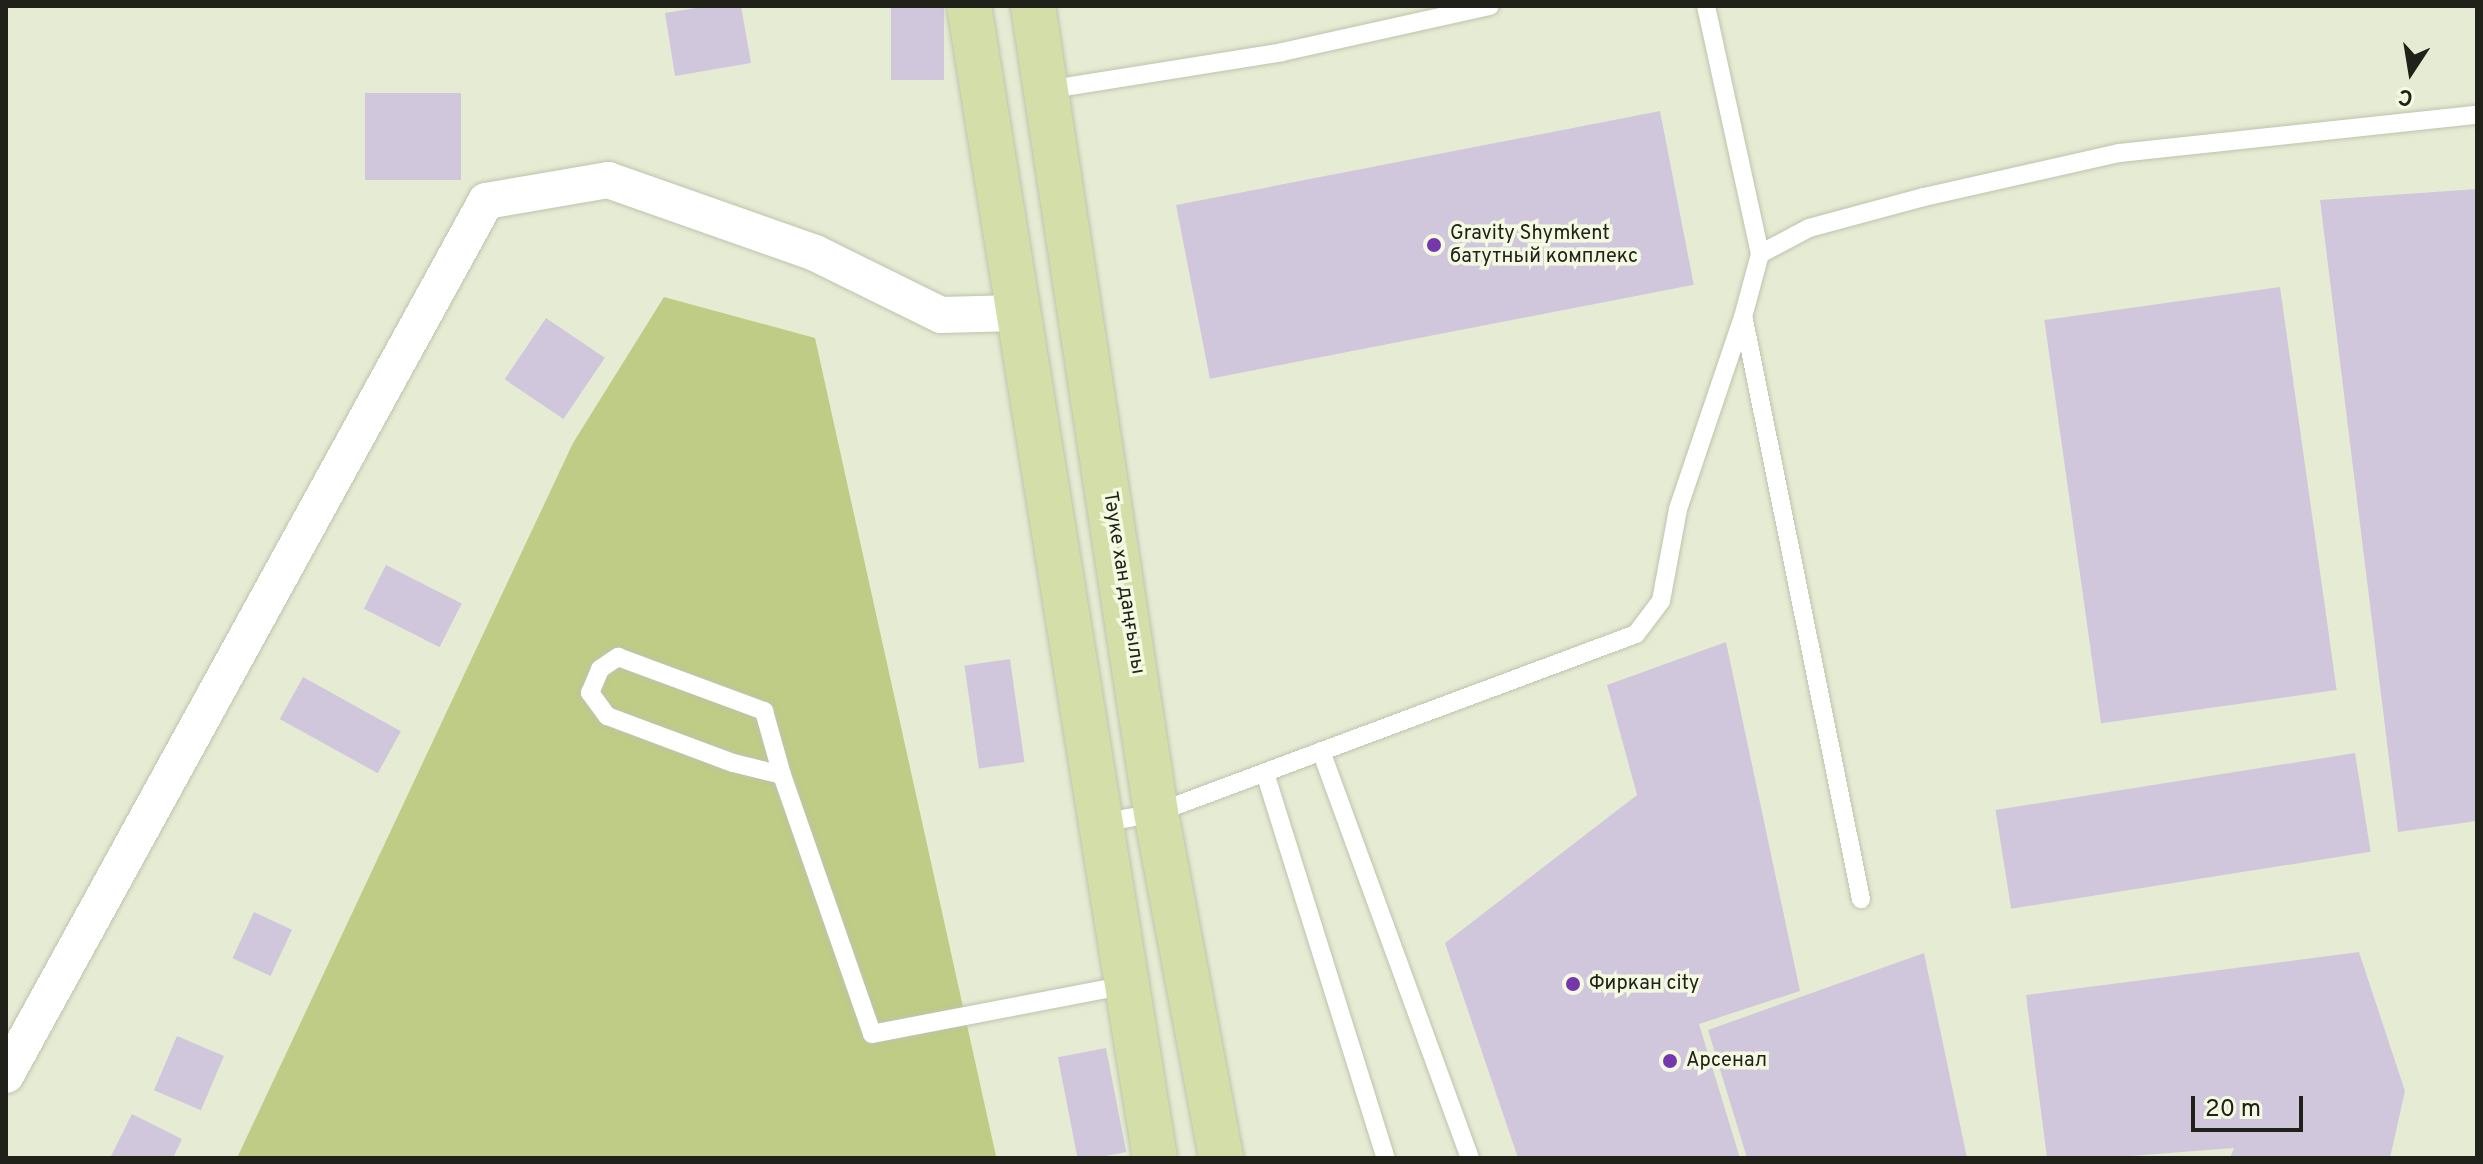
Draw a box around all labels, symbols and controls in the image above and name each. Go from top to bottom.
north arrow [2371,32,2451,112]
text: С [2396,81,2416,111]
place label: Gravity Shymkent батутный комплекс [1450,222,1638,269]
marker: Gravity Shymkent батутный комплекс [1425,236,1443,254]
street label: Тәуке хан даңғылы [1097,490,1149,676]
place label: Фиркан city [1589,972,1699,996]
marker: Фиркан city [1564,975,1582,993]
place label: Арсенал [1686,1049,1767,1073]
marker: Арсенал [1661,1052,1679,1070]
scale bar [2195,1080,2307,1130]
text: 20 m [2205,1095,2261,1125]

